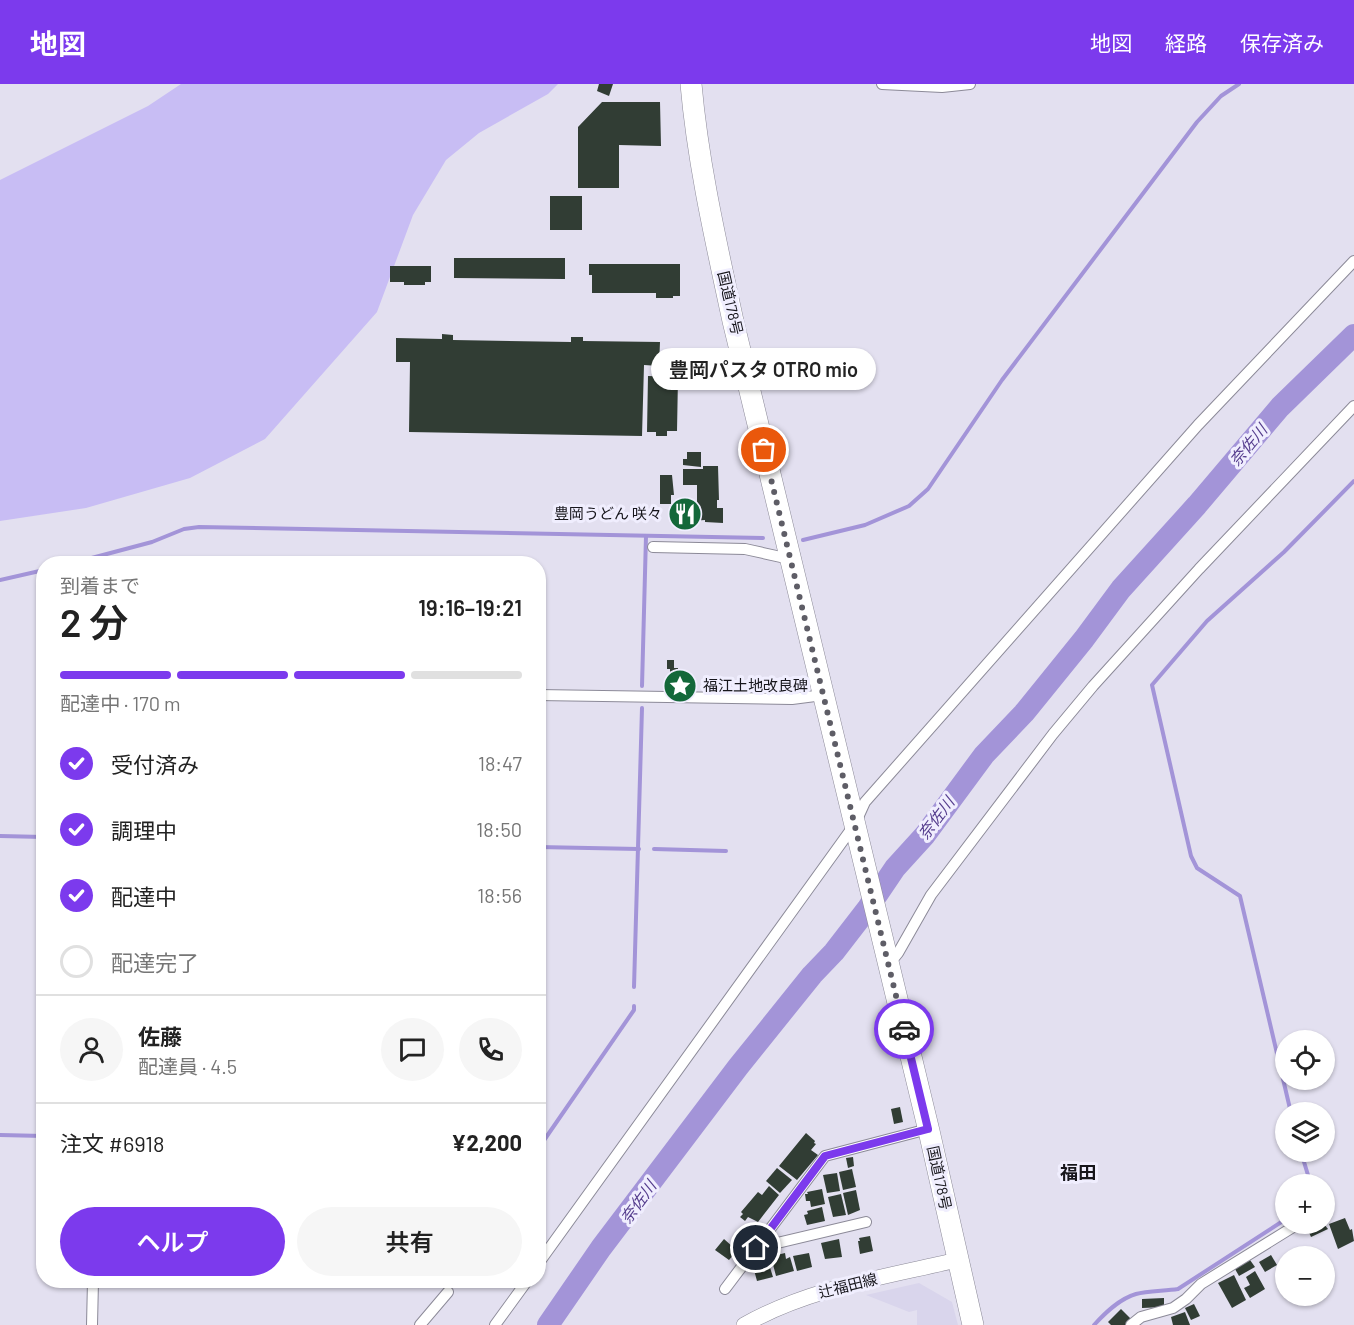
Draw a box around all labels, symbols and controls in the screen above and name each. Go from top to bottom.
text: 地図 [30,26,86,60]
text: 地図 [1090,30,1132,55]
text: 経路 [1165,30,1207,55]
text: 保存済み [1240,30,1324,55]
street label: 国道178号 [715,269,747,337]
callout: 豊岡パスタ OTRO mio [652,348,876,390]
text: 豊岡パスタ OTRO mio [669,357,858,381]
water label: 奈佐川 [1225,419,1272,469]
pin [738,424,789,475]
icon: bag [747,433,780,466]
restaurant icon: 豊岡うどん 咲々 [667,496,703,532]
place label: 豊岡うどん 咲々 [554,504,662,522]
text: 到着まで [60,573,140,597]
text: 19:16–19:21 [418,594,522,620]
text: 2 分 [60,598,128,645]
place icon: 福江土地改良碑 [662,668,698,704]
place label: 福江土地改良碑 [703,676,808,694]
text: 配達中 · 170 m [60,691,181,715]
icon: check [60,747,93,780]
text: 受付済み [111,751,199,777]
text: 18:47 [478,751,522,775]
water label: 奈佐川 [914,791,959,843]
icon: check [60,813,93,846]
text: 調理中 [111,817,177,843]
text: 18:50 [476,817,522,841]
icon: check [60,879,93,912]
text: 配達中 [111,883,177,909]
text: 18:56 [477,883,522,907]
text: 配達完了 [111,949,199,975]
courier [874,999,934,1059]
icon: car [888,1013,921,1046]
button: person [60,1018,123,1081]
button: chat [381,1018,444,1081]
button: phone [459,1018,522,1081]
text: 佐藤 [138,1023,182,1049]
map controls [1275,1030,1335,1306]
button: locate [1275,1030,1335,1090]
text: 配達員 · 4.5 [138,1054,237,1078]
button: layers [1275,1102,1335,1162]
text: ¥2,200 [451,1129,522,1155]
text: 注文 #6918 [60,1130,164,1156]
street label: 国道178号 [924,1144,956,1212]
district label: 福田 [1060,1161,1096,1183]
button: + [1275,1174,1335,1234]
water label: 奈佐川 [616,1175,661,1227]
button: ヘルプ [60,1207,285,1276]
button: 共有 [297,1207,522,1276]
pin [730,1222,781,1273]
icon: home [739,1231,772,1264]
button: − [1275,1246,1335,1306]
street label: 辻福田線 [816,1269,879,1301]

